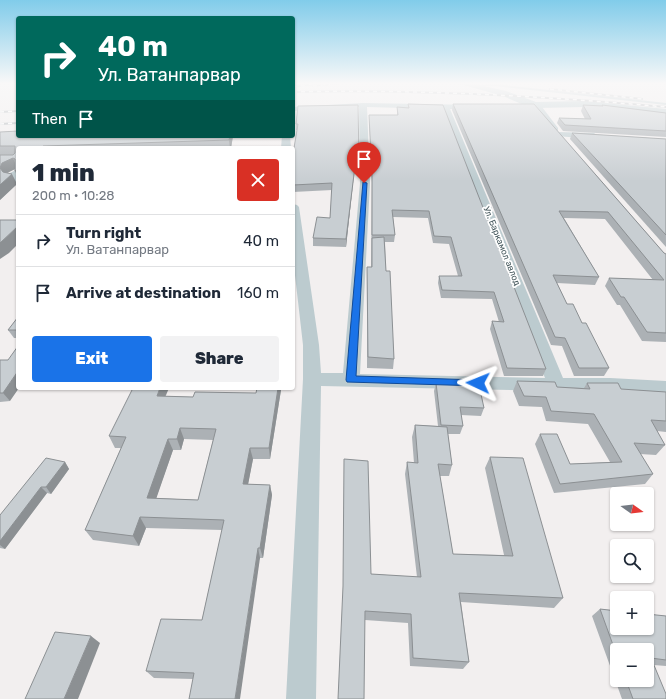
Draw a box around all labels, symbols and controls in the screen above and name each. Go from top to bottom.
text: 40 m [98,30,168,63]
icon: right [32,32,84,84]
text: Ул. Ватанпарвар [98,64,241,86]
icon: arrive [75,108,97,130]
text: Then [32,110,67,128]
pin [347,142,381,183]
icon: arrive [353,148,375,170]
text: 1 min [32,159,95,187]
button: close [237,159,279,201]
text: 200 m · 10:28 [32,188,115,203]
street label: Ул. Баркамол авлод [482,205,523,288]
text: Turn right [66,224,141,242]
icon: right [32,230,54,252]
text: 40 m [243,232,279,250]
text: Ул. Ватанпарвар [66,242,169,257]
icon: arrive [32,282,54,304]
text: Arrive at destination [66,284,221,302]
text: 160 m [237,284,279,302]
button: Exit [32,336,152,382]
button: Share [160,336,279,382]
position arrow [457,362,499,404]
north arrow [610,487,654,531]
map controls [610,487,654,687]
button: search [610,539,654,583]
button: + [610,591,654,635]
button: − [610,643,654,687]

